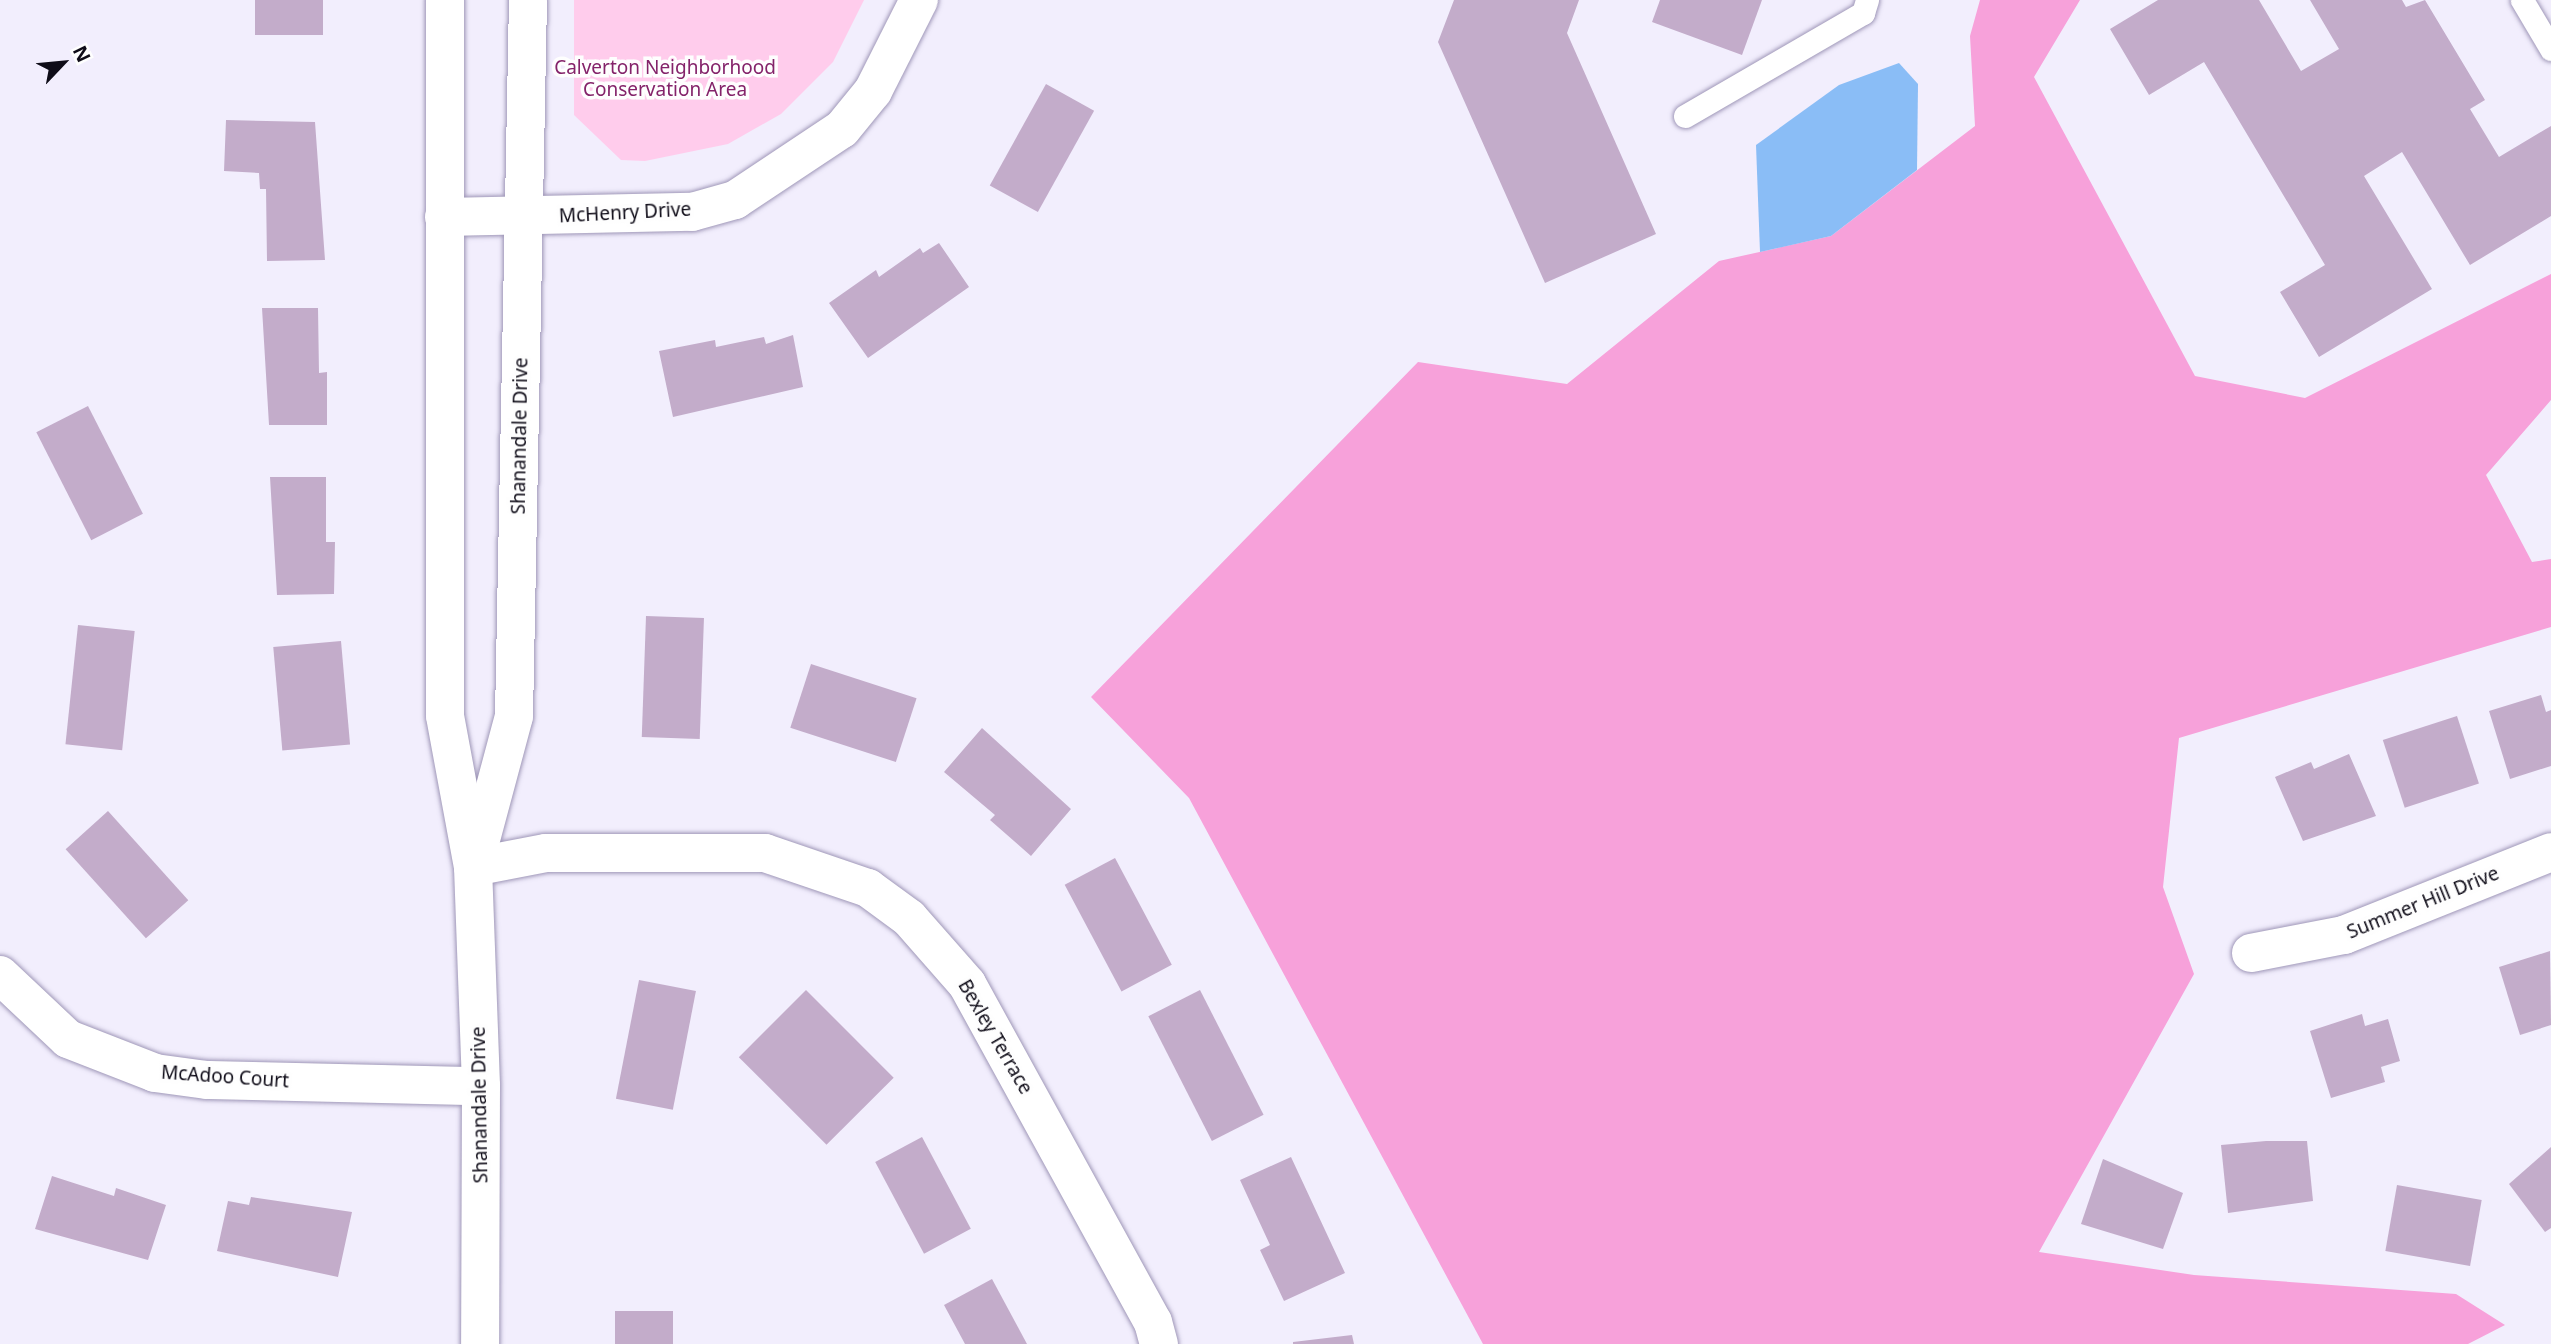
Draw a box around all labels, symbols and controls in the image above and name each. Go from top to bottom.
north arrow [28,28,98,98]
text: N [67,41,97,66]
park label: Calverton Neighborhood Conservation Area [554,57,776,101]
street label: McHenry Drive [558,198,692,228]
street label: Shanandale Drive [507,357,533,515]
street label: Summer Hill Drive [2344,862,2502,944]
street label: Bexley Terrace [953,976,1037,1098]
street label: Shanandale Drive [467,1026,493,1184]
street label: McAdoo Court [160,1061,290,1093]

